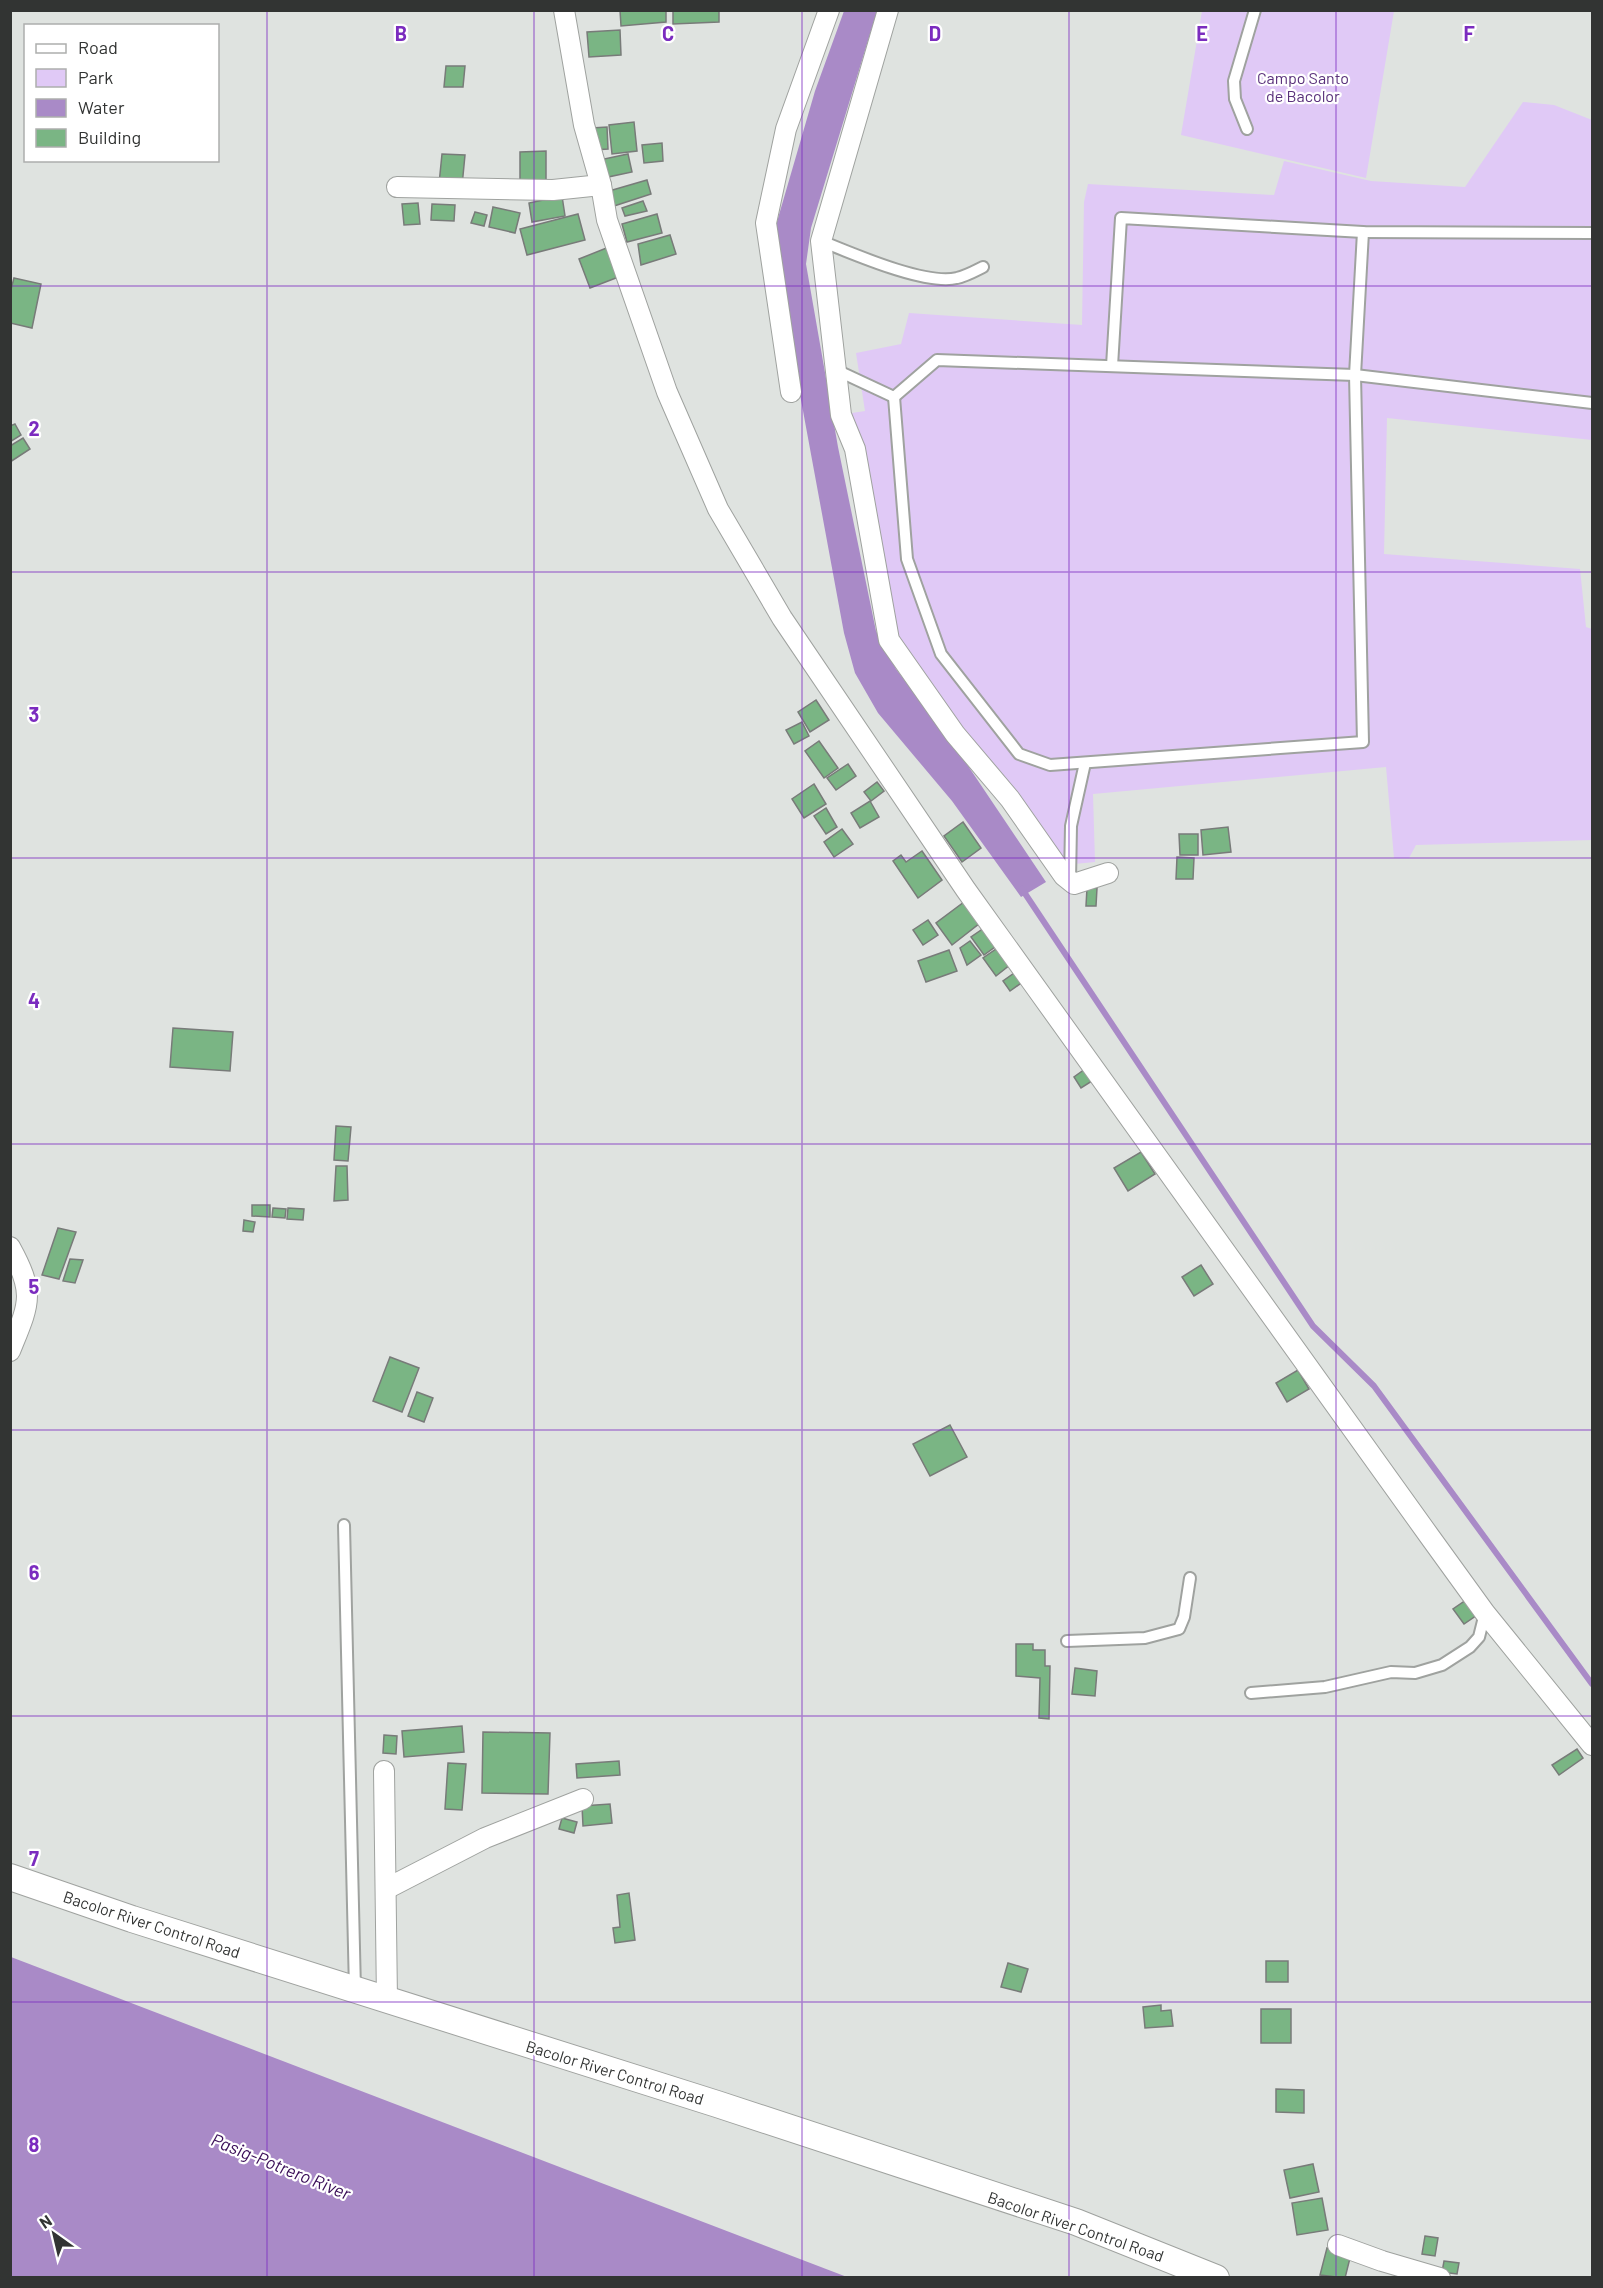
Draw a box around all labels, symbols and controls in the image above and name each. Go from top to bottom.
text: B [395,21,407,45]
text: C [662,21,674,45]
text: D [929,21,941,45]
text: E [1196,21,1208,45]
text: F [1463,21,1475,45]
legend [24,24,219,162]
text: Road [78,36,118,58]
text: Park [78,66,113,88]
park label: Campo Santo de Bacolor [1257,68,1349,105]
text: Water [78,96,125,118]
text: Building [78,126,141,148]
text: 2 [28,416,40,440]
text: 3 [29,702,39,726]
text: 4 [28,988,40,1012]
text: 5 [29,1274,40,1298]
text: 6 [29,1560,40,1584]
text: 7 [29,1846,39,1870]
street label: Bacolor River Control Road [61,1886,243,1962]
street label: Bacolor River Control Road [524,2036,706,2108]
water label: Pasig-Potrero River [208,2128,354,2204]
text: 8 [29,2132,40,2156]
street label: Bacolor River Control Road [986,2187,1166,2265]
north arrow [24,2204,84,2264]
text: N [36,2210,55,2232]

